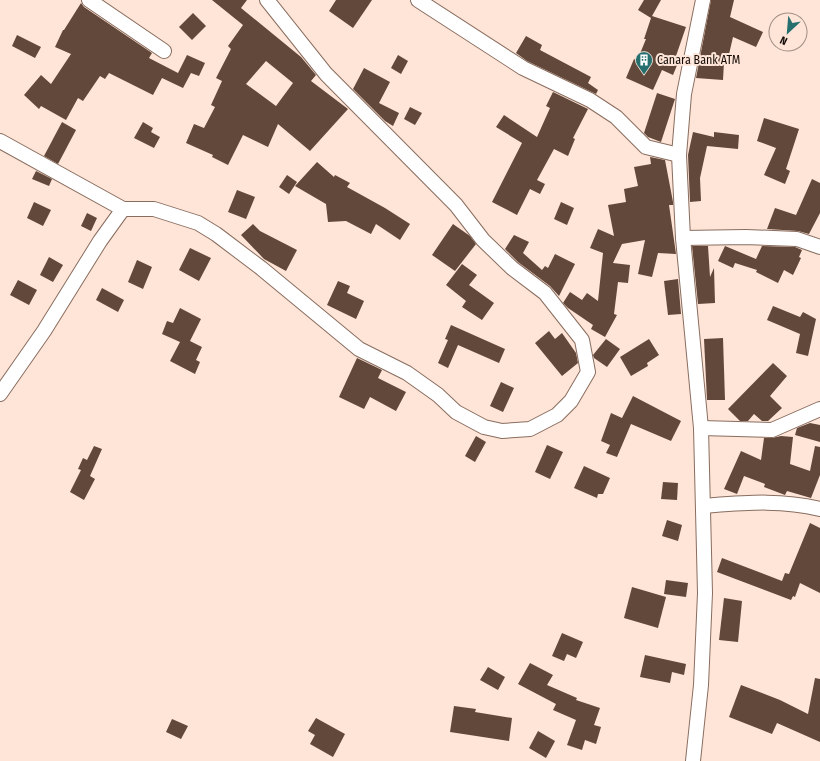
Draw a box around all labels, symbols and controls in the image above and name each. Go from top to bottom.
north arrow [768,12,808,52]
text: N [778,33,790,48]
building icon: Canara Bank ATM [634,50,654,75]
place label: Canara Bank ATM [657,53,740,67]

